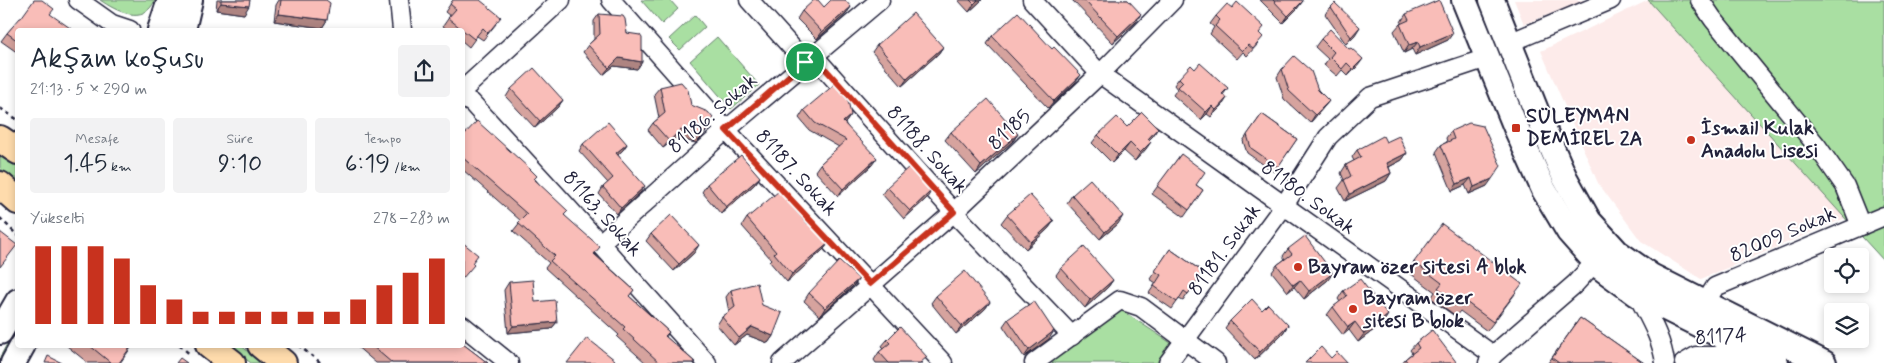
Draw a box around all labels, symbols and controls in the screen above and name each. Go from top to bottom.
text: Akşam koşusu [30,41,204,78]
pin [784,41,826,83]
button: share [398,45,450,97]
icon: arrive [791,48,819,76]
street label: 81186. Sokak [663,68,763,160]
text: 21:13 · 5 × 290 m [30,79,147,100]
street label: 81188. Sokak [880,100,974,200]
street label: 81185 [983,103,1037,157]
place label: SÜLEYMAN DEMİREL 2A [1526,103,1643,153]
place label: İsmail Kulak Anadolu Lisesi [1701,115,1819,165]
marker: SÜLEYMAN DEMİREL 2A [1510,122,1522,134]
street label: 81187. Sokak [749,124,843,222]
text: Mesafe [75,130,119,148]
text: Süre [227,130,253,148]
text: Tempo [364,130,401,148]
marker: İsmail Kulak Anadolu Lisesi [1685,134,1697,146]
text: 1.45 [63,148,107,181]
text: 9:10 [218,148,262,181]
text: 6:19 [345,148,390,181]
street label: 81180. Sokak [1255,155,1361,241]
text: km [107,158,132,176]
text: /km [390,158,421,176]
street label: 81163. Sokak [556,165,648,263]
street label: 81181. Sokak [1182,198,1268,302]
street label: 82009 Sokak [1726,200,1840,269]
text: Yükselti [30,208,84,229]
text: 278–283 m [373,208,450,229]
map controls [1824,248,1869,348]
button: locate [1824,248,1869,293]
place label: Bayram özer sitesi A blok [1308,254,1527,281]
marker: Bayram özer sitesi A blok [1292,261,1304,273]
place label: Bayram özer sitesi B blok [1362,285,1473,335]
marker: Bayram özer sitesi B blok [1347,303,1359,315]
button: layers [1824,303,1869,348]
street label: 81174 [1694,322,1748,352]

